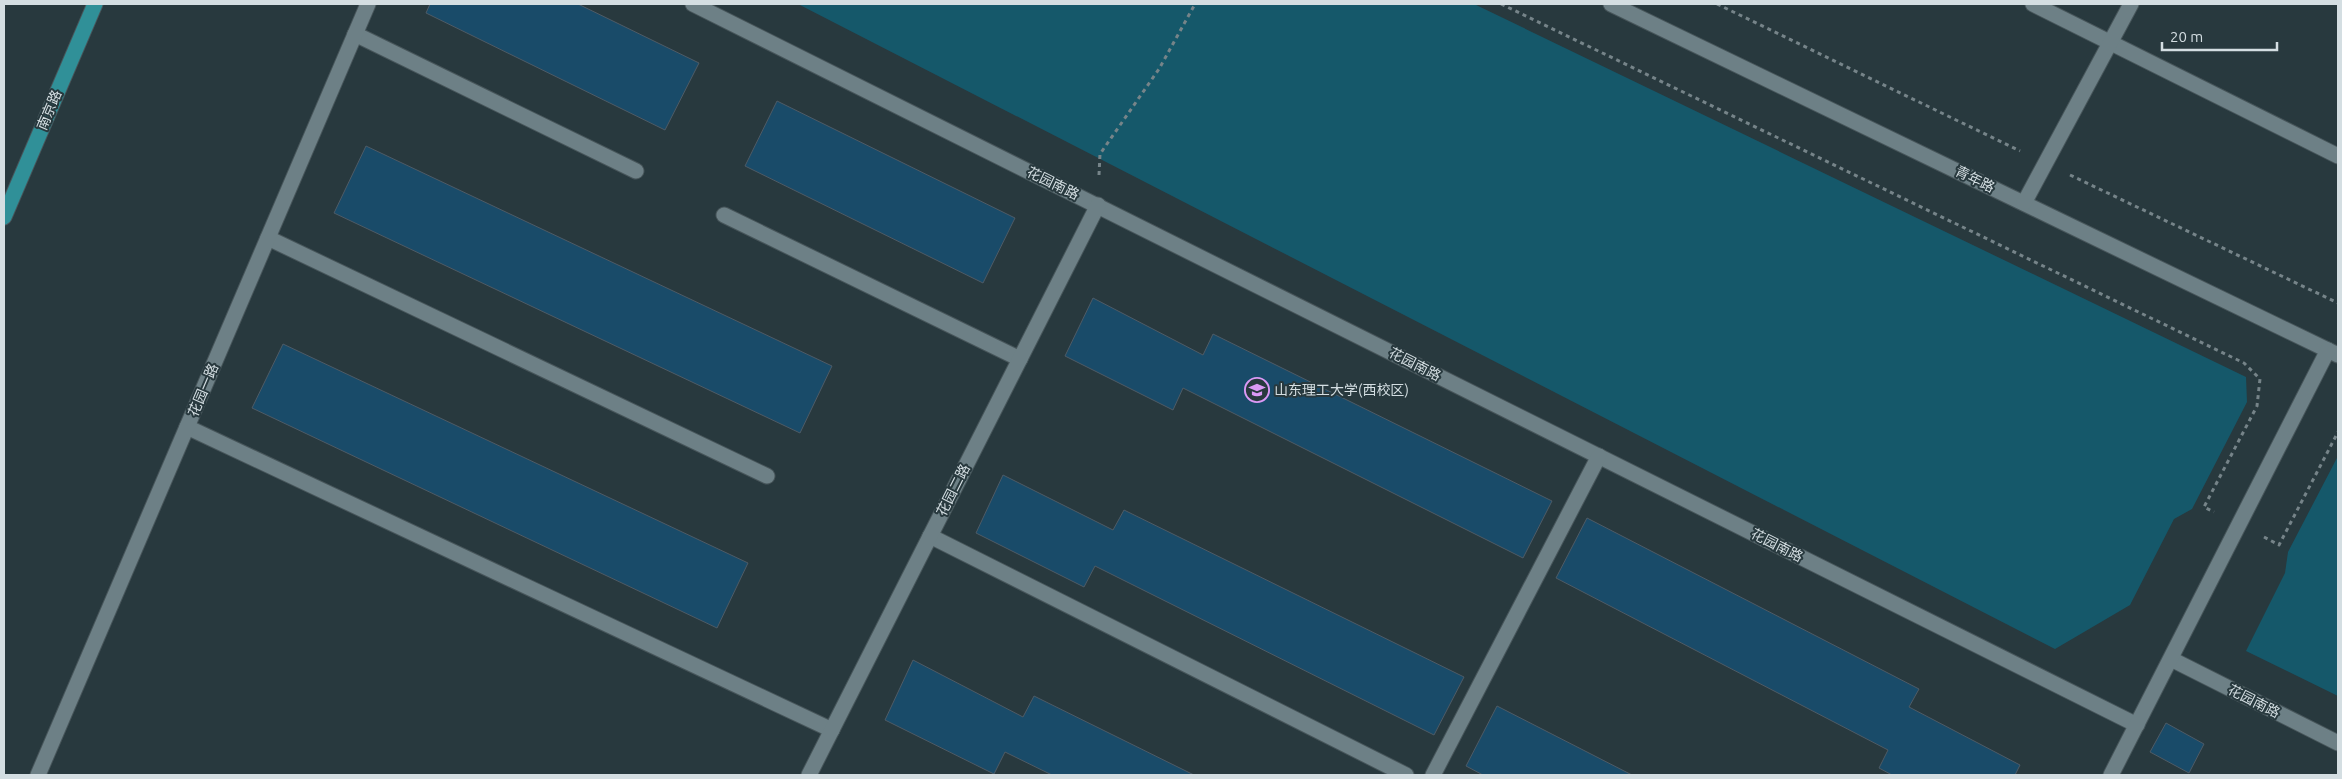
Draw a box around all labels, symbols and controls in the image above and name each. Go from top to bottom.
scale bar [2162,20,2277,52]
text: 20 m [2170,28,2203,45]
street label: 南京路 [33,88,65,132]
street label: 青年路 [1953,163,1997,195]
street label: 花园南路 [1024,164,1082,202]
street label: 花园南路 [1386,344,1444,384]
street label: 花园一路 [185,361,221,419]
school or university icon: 山东理工大学(西校区) [1244,377,1270,403]
place label: 山东理工大学(西校区) [1274,382,1409,398]
street label: 花园二路 [933,461,973,519]
street label: 花园南路 [1748,525,1806,565]
street label: 花园南路 [2225,681,2283,721]

